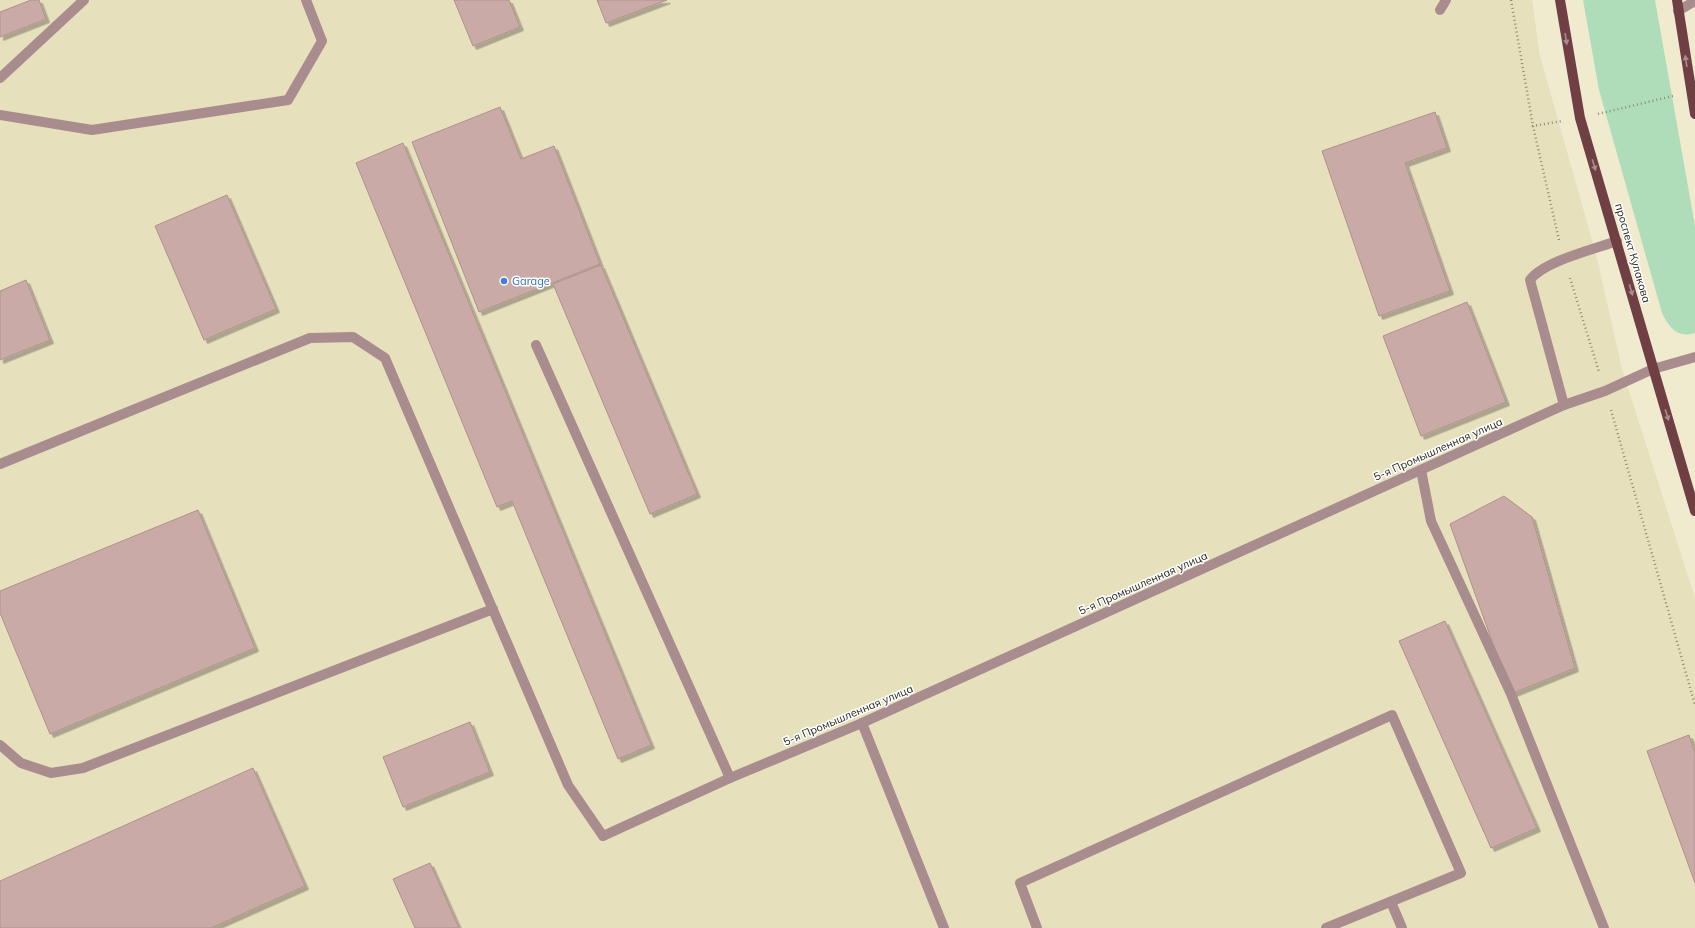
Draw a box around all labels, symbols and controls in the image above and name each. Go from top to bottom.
one-way arrow [1564,32,1570,45]
one-way arrow [1683,55,1689,68]
one-way arrow [1591,160,1597,172]
street label: проспект Кулакова [1612,202,1654,304]
place label: Garage [512,274,550,288]
marker: Garage [499,276,509,286]
one-way arrow [1628,284,1634,296]
one-way arrow [1664,409,1670,421]
street label: 5-я Промышленная улица [1371,414,1505,484]
street label: 5-я Промышленная улица [1076,548,1210,618]
street label: 5-я Промышленная улица [781,681,915,749]

